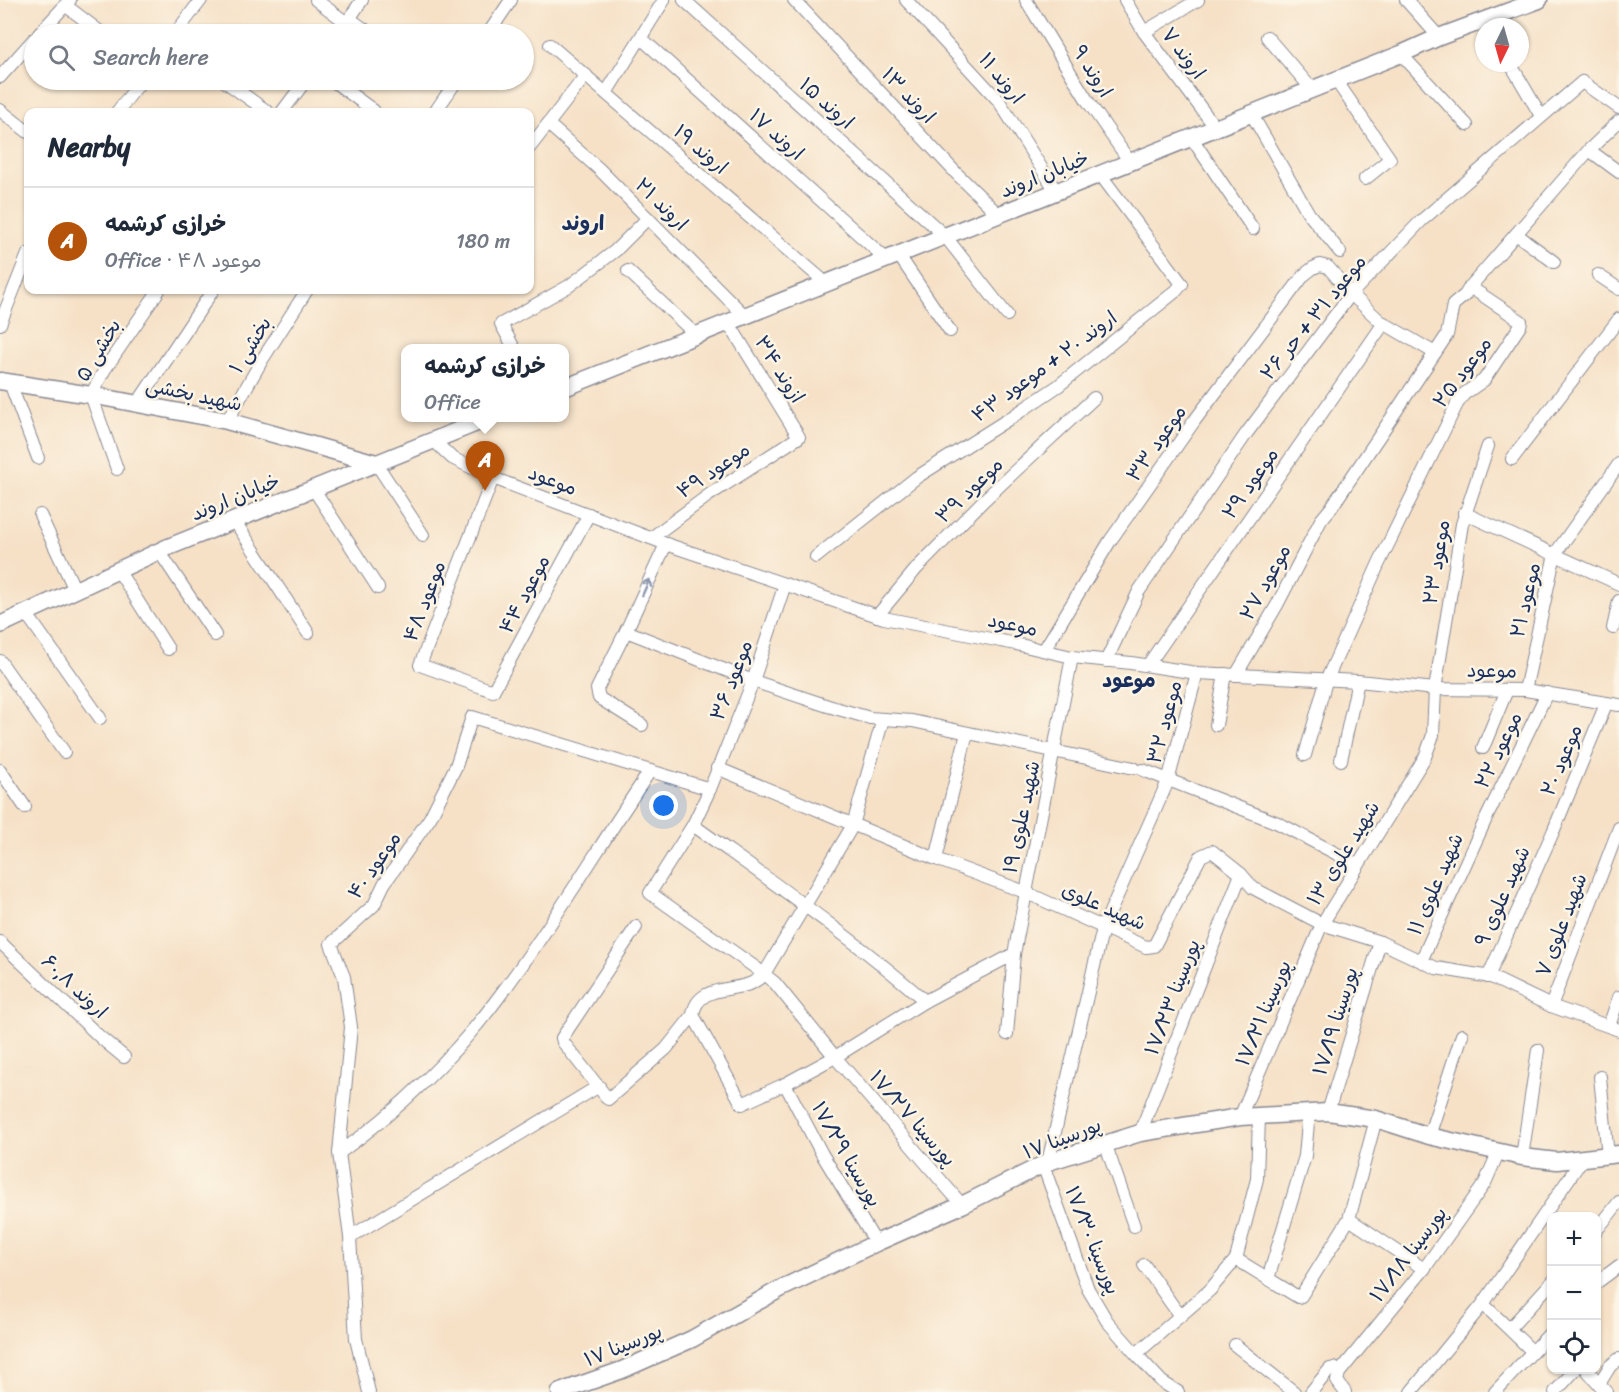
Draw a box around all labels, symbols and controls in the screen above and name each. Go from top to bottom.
north arrow [1475,18,1529,72]
street label: اروند ۷ [1152,19,1215,87]
search box [24,24,534,90]
text: Search here [93,38,209,77]
street label: اروند ۹ [1063,38,1123,105]
icon: search [45,41,78,74]
street label: اروند ۱۱ [969,44,1034,112]
street label: اروند ۱۳ [873,59,945,132]
street label: اروند ۱۵ [791,68,863,138]
street label: اروند ۱۷ [741,99,813,169]
street label: اروند ۱۹ [665,115,736,184]
text: Nearby [48,124,130,170]
street label: خیابان اروند [994,141,1094,208]
street label: اروند ۲۱ [626,169,697,240]
text: خرازی کرشمه [105,204,226,243]
district label: اروند [562,204,604,242]
text: A [61,224,74,259]
text: 180 m [456,224,510,259]
text: Office · موعود ۴۸ [105,243,262,278]
street label: موعود ۳۱ + حر ۲۶ [1251,246,1376,388]
street label: اروند ۲۰ + موعود ۴۳ [964,301,1125,432]
street label: بخشی ۱ [220,310,281,381]
street label: بخشی ۵ [66,312,131,389]
street label: ازوند ۳۴ [745,328,814,410]
street label: موعود ۲۵ [1424,329,1501,416]
popup [401,344,569,422]
text: خرازی کرشمه [424,346,546,385]
street label: شهید بخشی [142,367,245,422]
text: Office [424,385,481,420]
street label: موعود ۳۳ [1117,397,1196,489]
street label: موعود ۴۹ [669,433,757,508]
street label: موعود ۲۹ [1213,440,1288,527]
pin: A [466,442,504,491]
street label: موعود ۳۹ [927,448,1012,532]
street label: موعود [523,455,583,506]
street label: خیابان اروند [185,464,285,531]
street label: موعود ۲۳ [1413,517,1460,607]
street label: موعود ۲۷ [1230,537,1301,627]
street label: موعود ۴۴ [489,548,560,640]
street label: موعود ۴۸ [393,556,456,647]
street label: موعود ۲۱ [1500,559,1551,641]
one-way arrow [641,579,653,597]
street label: موعود [985,602,1041,647]
street label: موعود ۳۶ [700,635,763,726]
street label: موعود [1467,653,1517,688]
district label: موعود [1102,661,1156,699]
street label: موعود ۳۲ [1137,676,1192,768]
street label: موعود ۲۲ [1465,705,1532,795]
street label: موعود ۲۰ [1531,719,1592,802]
street label: شهید علوی ۱۹ [992,757,1051,877]
your location [649,791,678,820]
street label: شهید علوی ۱۳ [1297,794,1390,913]
street label: موعود ۴۰ [338,824,411,907]
street label: شهید علوی ۱۱ [1397,827,1474,941]
street label: شهید علوی ۹ [1465,840,1540,952]
street label: شهید علوی ۷ [1526,868,1597,982]
street label: شهید علوی [1056,872,1152,941]
street label: پورسینا ۱۷/۲۳ [1134,934,1211,1060]
street label: اروند ۶۰٫۸ [33,945,116,1028]
street label: پورسینا ۱۷/۲۱ [1225,954,1302,1072]
street label: پورسینا ۱۷/۱۹ [1302,963,1369,1080]
street label: پورسینا ۱۷/۲۷ [860,1062,965,1175]
street label: پورسینا ۱۷/۲۹ [802,1094,891,1214]
street label: پورسینا ۱۷ [1018,1107,1107,1170]
street label: پورسینا ۱۷/۳۰ [1055,1180,1130,1300]
street label: پورسینا ۱۷/۱۸ [1360,1199,1456,1310]
map controls [1547,1212,1601,1374]
button: + [1547,1212,1601,1266]
button: − [1547,1266,1601,1320]
street label: پورسینا ۱۷ [579,1314,668,1377]
button: locate [1547,1320,1601,1374]

